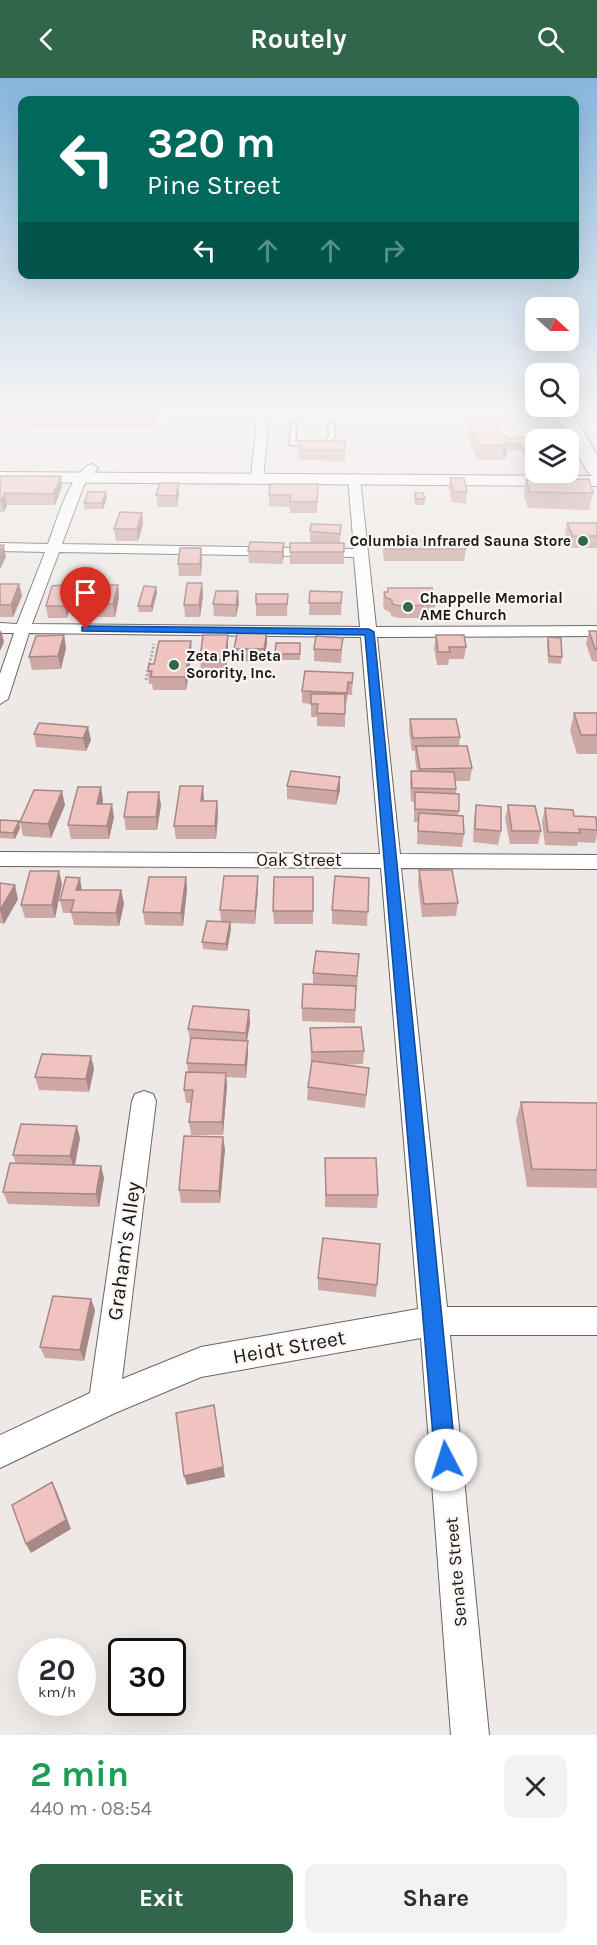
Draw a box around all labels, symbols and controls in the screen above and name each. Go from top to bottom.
icon: back [30,23,63,56]
text: Routely [250,23,347,55]
icon: search [534,23,567,56]
text: 320 m [147,118,276,168]
icon: left [48,120,126,198]
text: Pine Street [147,169,281,201]
icon: left [188,234,221,267]
icon: ahead [251,234,284,267]
icon: ahead [314,234,347,267]
icon: right [377,234,410,267]
north arrow [525,297,579,351]
map controls [525,297,579,483]
button: search [525,363,579,417]
button: layers [525,429,579,483]
place label: Columbia Infrared Sauna Store [350,532,571,550]
marker: Columbia Infrared Sauna Store [576,534,590,548]
pin [60,567,111,629]
icon: arrive [69,576,102,609]
place label: Chappelle Memorial AME Church [420,589,563,624]
marker: Chappelle Memorial AME Church [401,600,415,614]
place label: Zeta Phi Beta Sorority, Inc. [186,647,281,682]
marker: Zeta Phi Beta Sorority, Inc. [167,658,181,672]
street label: Oak Street [256,849,342,871]
street label: Graham's Alley [102,1180,146,1322]
street label: Heidt Street [231,1325,347,1369]
position arrow [414,1428,478,1492]
street label: Senate Street [440,1516,472,1628]
speed limit sign: 30 [108,1638,186,1716]
text: 20 [38,1652,76,1688]
text: km/h [38,1683,76,1701]
text: 2 min [30,1753,129,1795]
button: close [504,1755,567,1818]
text: 440 m · 08:54 [30,1797,152,1820]
button: Exit [30,1864,293,1933]
button: Share [305,1864,567,1933]

